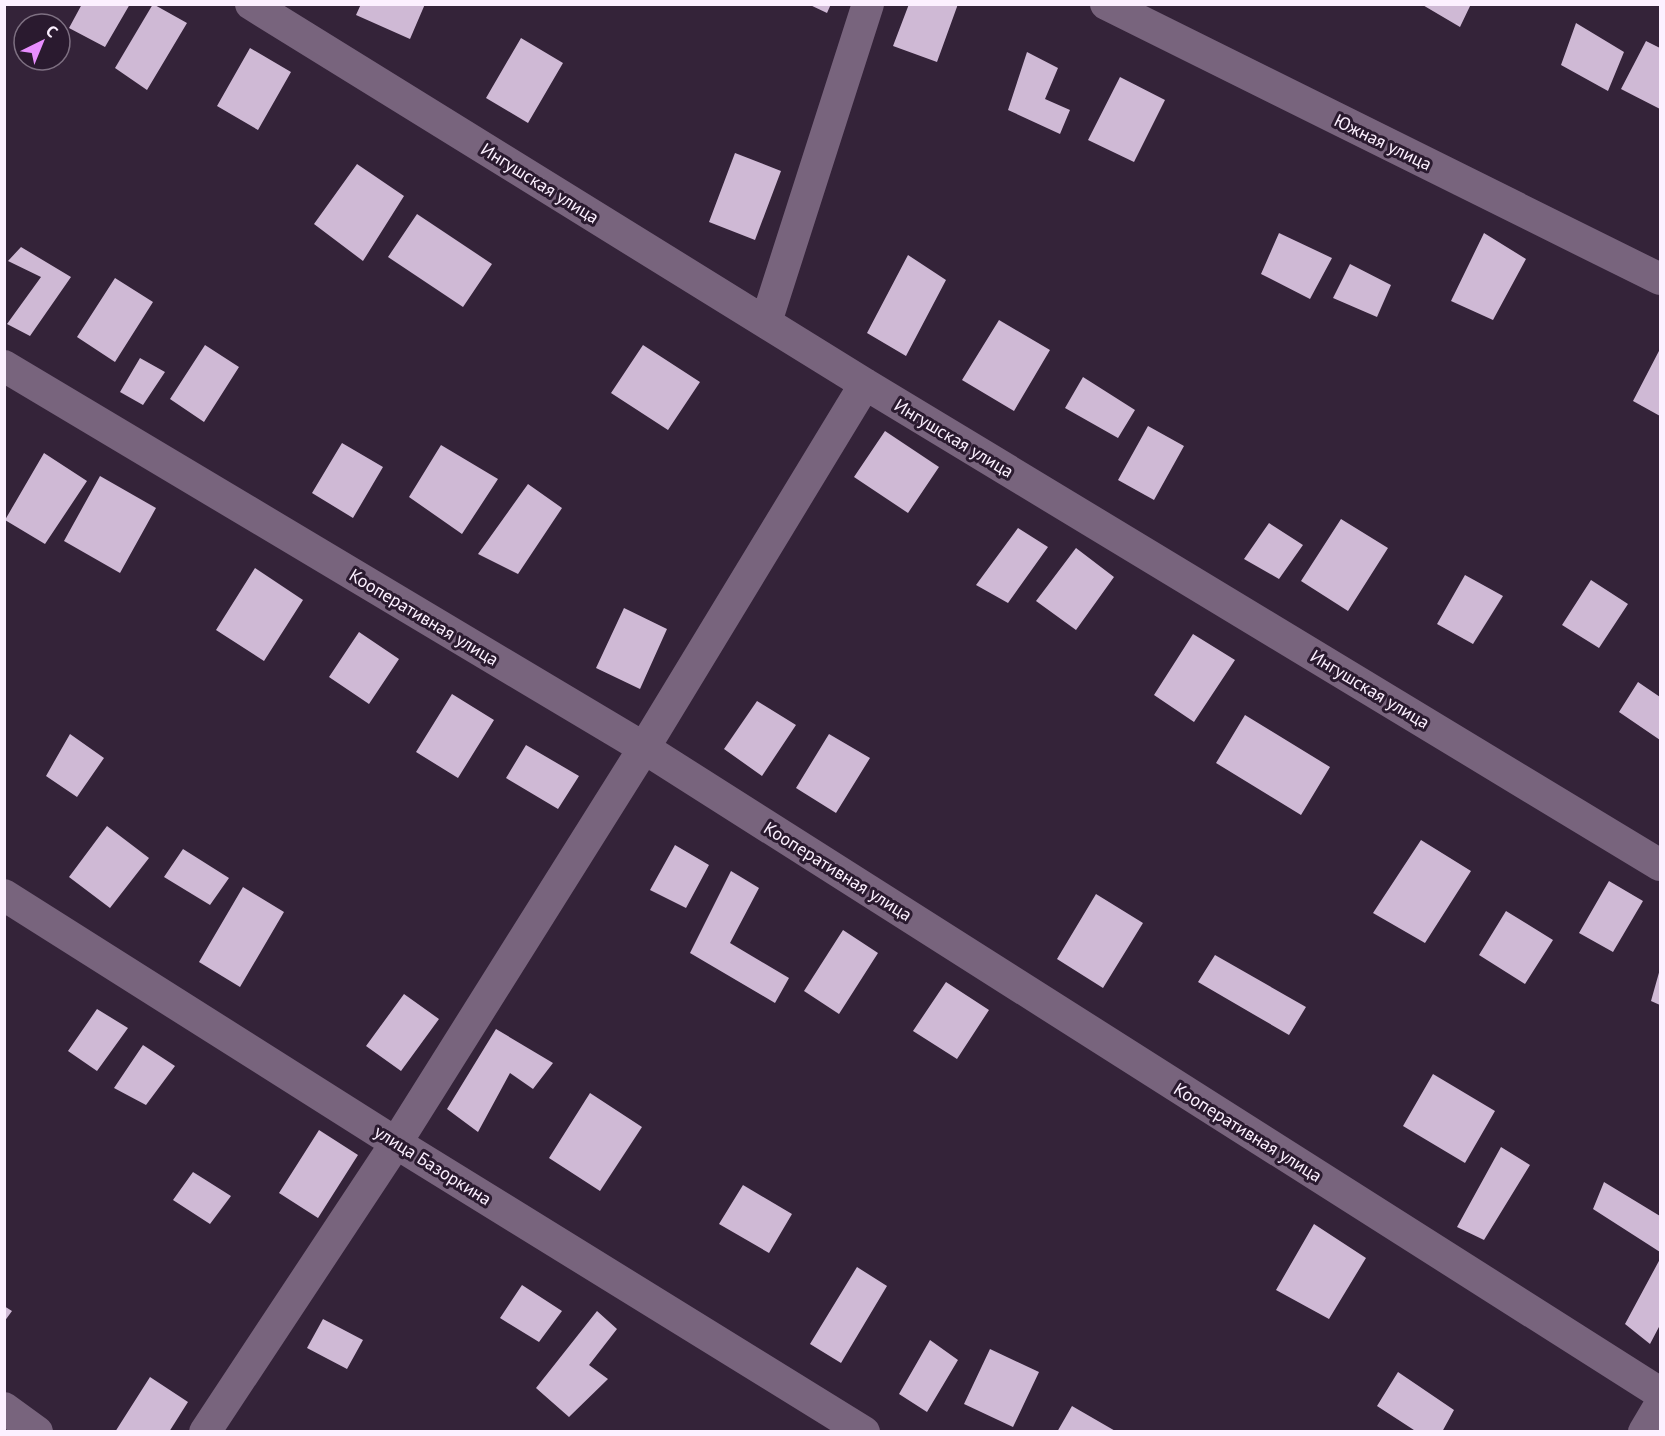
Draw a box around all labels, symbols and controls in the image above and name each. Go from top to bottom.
north arrow [12,12,72,72]
text: С [42,21,62,41]
street label: Южная улица [1330,108,1436,176]
street label: Ингушская улица [477,137,603,229]
street label: Ингушская улица [890,393,1018,483]
street label: Кооперативная улица [345,563,503,671]
street label: Ингушская улица [1306,644,1434,734]
street label: Кооперативная улица [760,816,916,926]
street label: Кооперативная улица [1170,1077,1326,1187]
street label: улица Базоркина [370,1120,496,1210]

